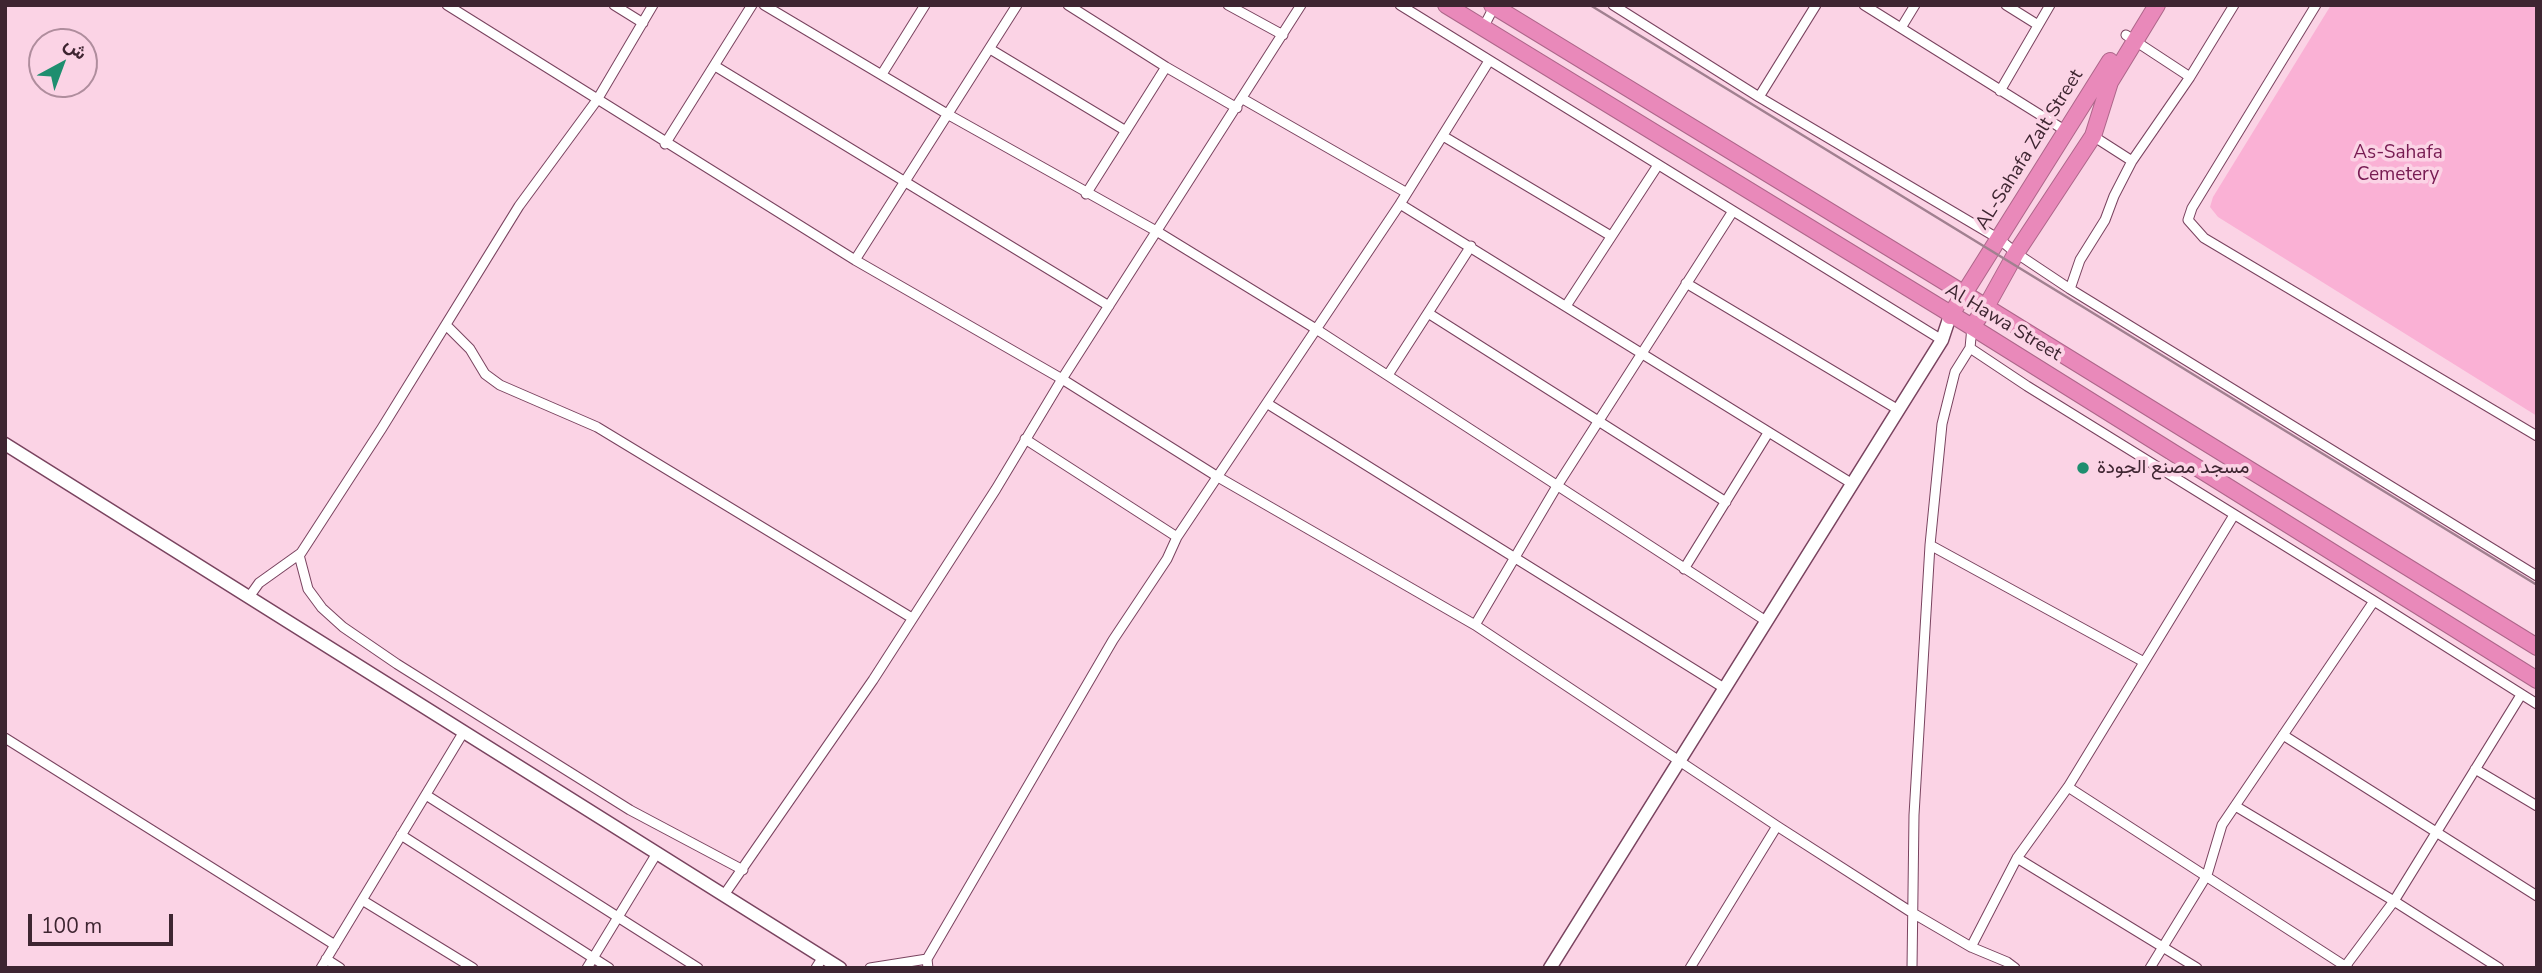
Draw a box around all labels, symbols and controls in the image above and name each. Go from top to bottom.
north arrow [28,28,98,98]
text: ش [58,31,93,66]
street label: AL-Sahafa Zalt Street [1971,66,2089,234]
park label: As-Sahafa Cemetery [2353,142,2443,186]
street label: Al Hawa Street [1941,279,2065,367]
place label: مسجد مصنع الجودة [2097,457,2249,479]
marker: مسجد مصنع الجودة [2075,460,2091,476]
scale bar [32,900,177,944]
text: 100 m [41,912,102,940]

